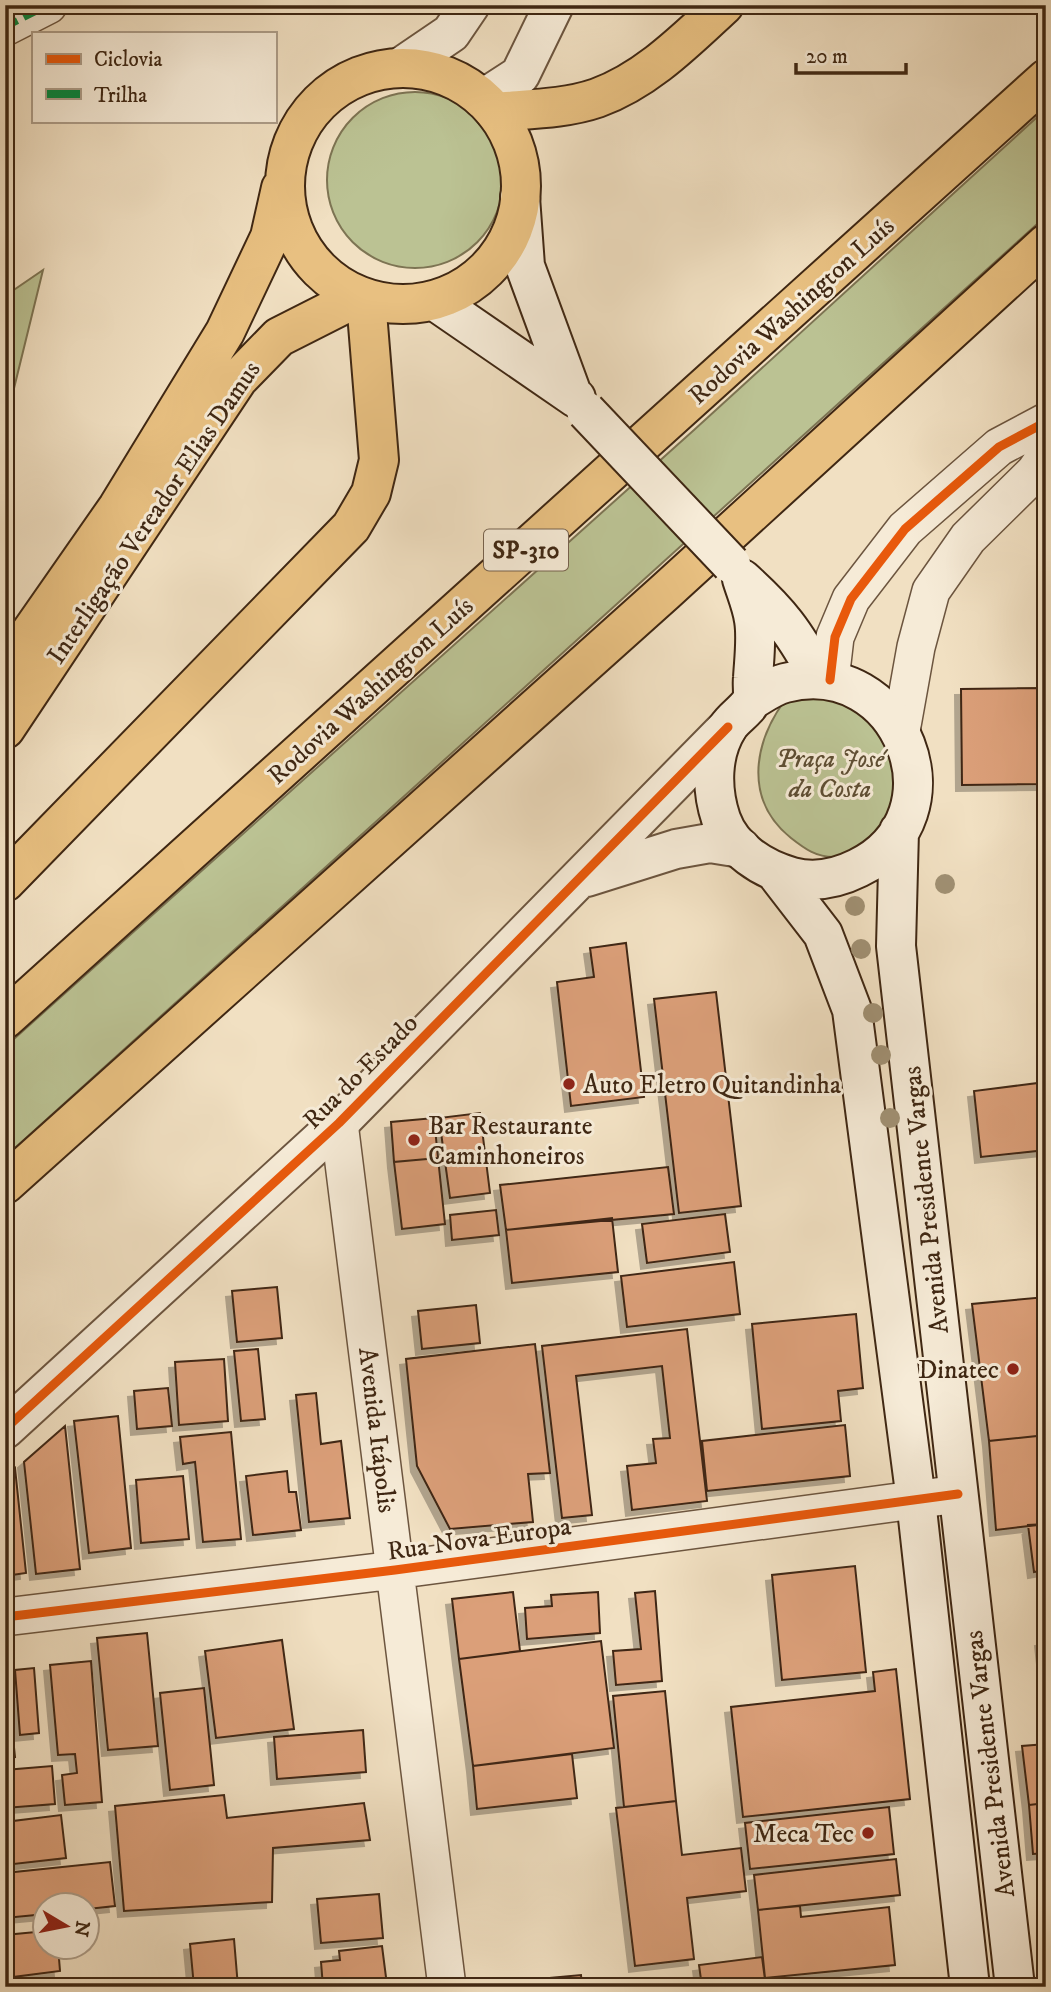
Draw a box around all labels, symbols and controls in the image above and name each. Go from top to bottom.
legend [32,32,276,122]
scale bar [796,32,906,76]
text: 20 m [806,44,848,70]
text: Ciclovia [94,47,162,73]
text: Trilha [94,83,147,109]
street label: Rodovia Washington Luís [682,210,902,412]
street label: Interligação Vereador Elias Damus [40,355,268,671]
road number: SP-310 [484,530,568,570]
street label: Rodovia Washington Luís [261,590,481,792]
park label: Praça José da Costa [776,743,888,806]
street label: Rua do Estado [296,1007,426,1137]
street label: Avenida Presidente Vargas [896,1064,957,1335]
place label: Auto Eletro Quitandinha [583,1069,841,1102]
marker: Auto Eletro Quitandinha [561,1076,577,1092]
place label: Bar Restaurante Caminhoneiros [428,1110,593,1173]
marker: Bar Restaurante Caminhoneiros [406,1132,422,1148]
street label: Avenida Itápolis [350,1346,403,1515]
place label: Dinatec [918,1354,999,1387]
marker: Dinatec [1005,1361,1021,1377]
street label: Rua Nova Europa [385,1510,573,1569]
street label: Avenida Presidente Vargas [958,1628,1023,1899]
place label: Meca Tec [753,1818,854,1851]
marker: Meca Tec [860,1825,876,1841]
north arrow [32,1890,102,1960]
text: N [69,1919,94,1939]

